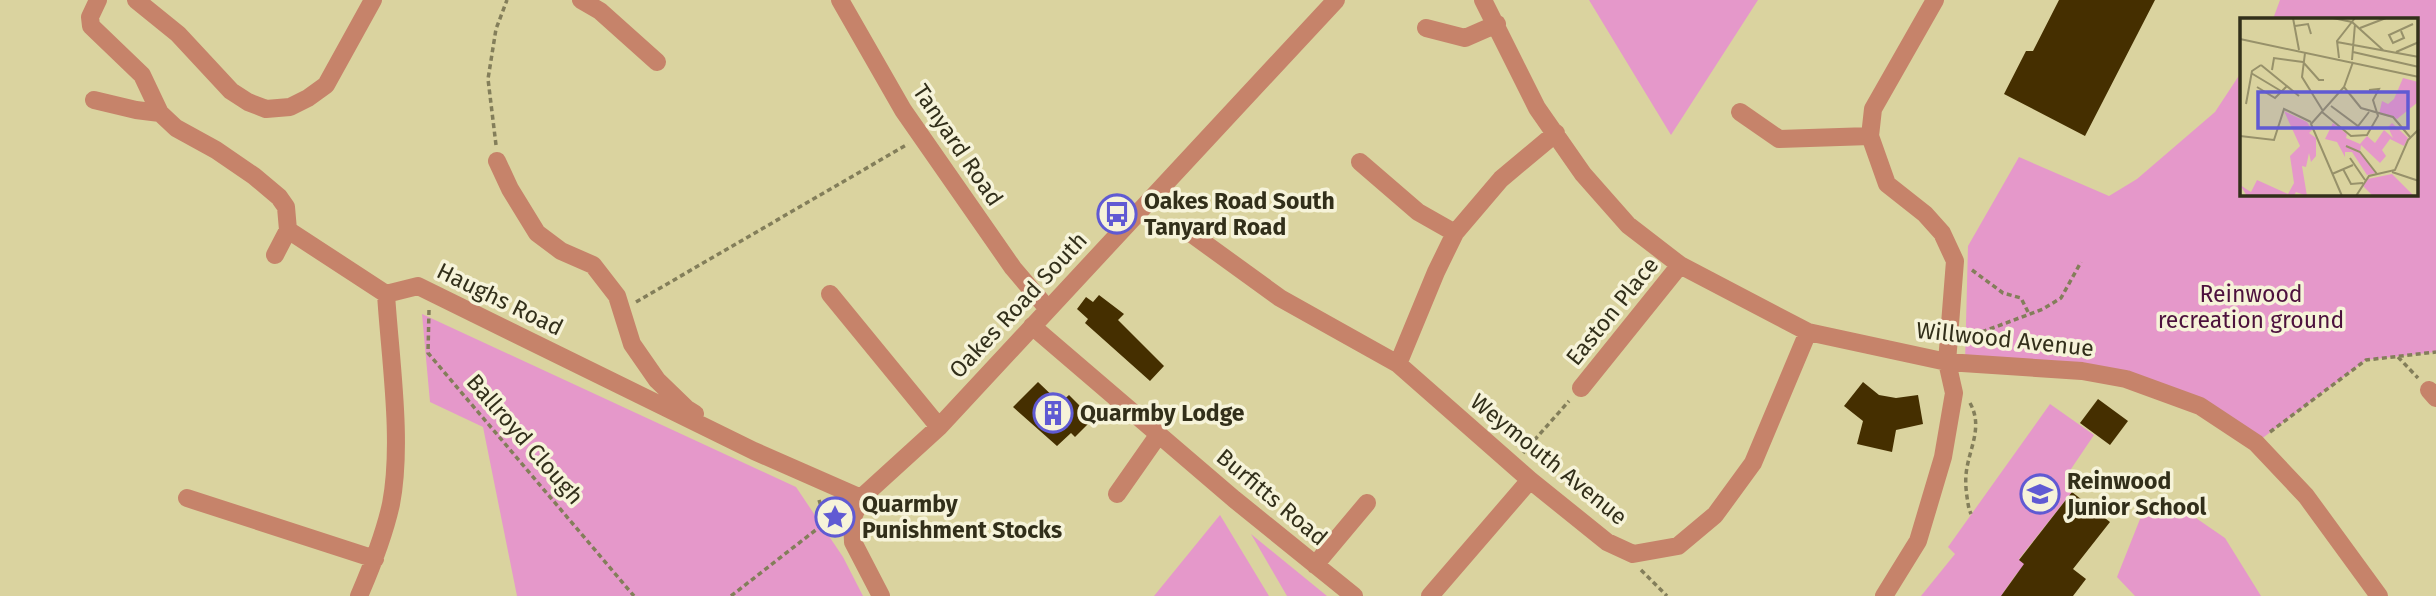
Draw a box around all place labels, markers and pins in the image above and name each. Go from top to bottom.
place label: Oakes Road South Tanyard Road [1144,187,1335,241]
bus stop icon: Oakes Road South Tanyard Road [1096,193,1138,235]
building icon: Quarmby Lodge [1032,392,1074,434]
place label: Quarmby Lodge [1080,399,1245,427]
place label: Reinwood Junior School [2066,467,2207,521]
school or university icon: Reinwood Junior School [2019,473,2061,515]
place label: Quarmby Punishment Stocks [862,490,1062,544]
place icon: Quarmby Punishment Stocks [814,496,856,538]

